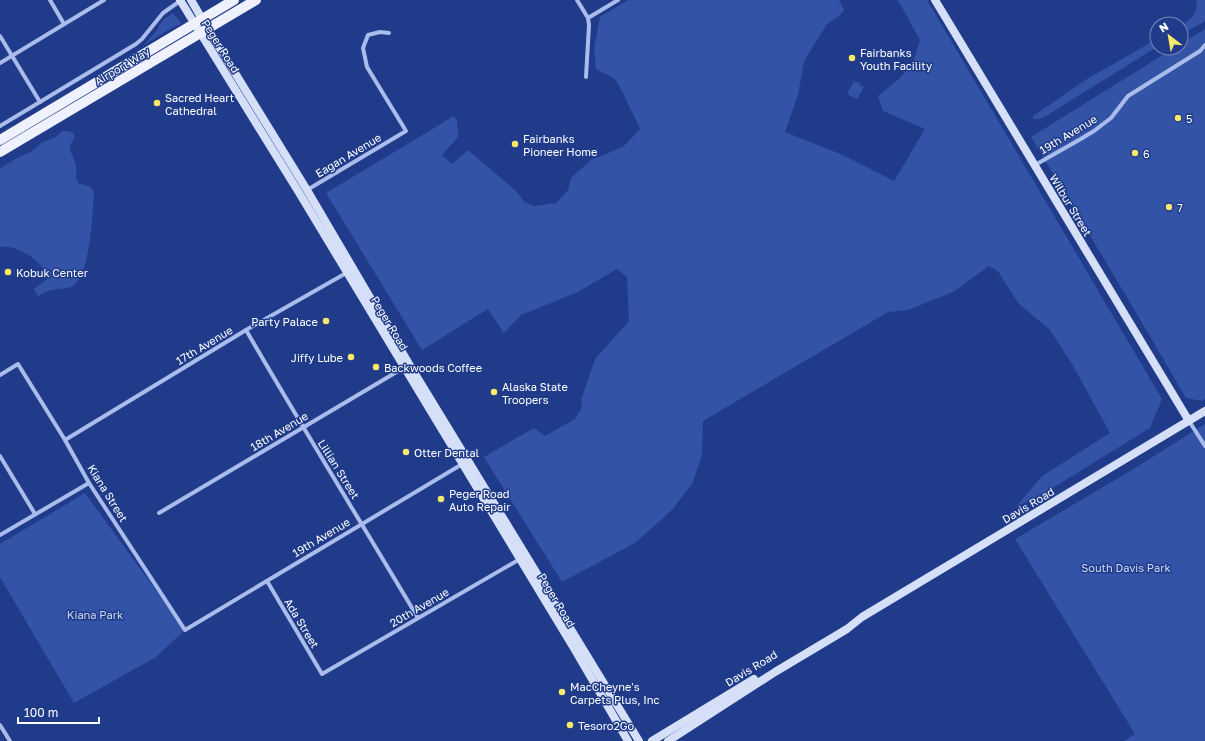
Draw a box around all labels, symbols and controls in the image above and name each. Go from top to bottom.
north arrow [1149,16,1189,56]
street label: Peger Road [199,17,243,75]
text: N [1157,19,1171,35]
street label: Airport Way [92,44,152,88]
place label: Fairbanks Youth Facility [860,46,932,72]
marker: Fairbanks Youth Facility [847,53,857,63]
place label: Sacred Heart Cathedral [165,91,234,117]
marker: Sacred Heart Cathedral [152,98,162,108]
street label: 19th Avenue [1037,112,1099,156]
place label: 5 [1186,112,1192,125]
marker: 5 [1173,113,1183,123]
street label: Eagan Avenue [313,130,383,180]
place label: Fairbanks Pioneer Home [523,132,597,158]
marker: Fairbanks Pioneer Home [510,139,520,149]
place label: 6 [1143,147,1150,160]
marker: 6 [1130,148,1140,158]
street label: Wilbur Street [1047,172,1095,238]
place label: 7 [1177,201,1183,214]
marker: 7 [1164,202,1174,212]
place label: Kobuk Center [16,266,89,279]
marker: Kobuk Center [3,267,13,277]
street label: Peger Road [369,294,411,352]
place label: Party Palace [251,315,318,328]
marker: Party Palace [321,316,331,326]
street label: 17th Avenue [173,323,235,367]
place label: Jiffy Lube [291,351,343,364]
marker: Jiffy Lube [346,352,356,362]
place label: Backwoods Coffee [384,361,482,374]
marker: Backwoods Coffee [371,362,381,372]
place label: Alaska State Troopers [502,380,568,406]
marker: Alaska State Troopers [489,387,499,397]
street label: 18th Avenue [248,409,310,453]
street label: Lillian Street [316,437,362,501]
place label: Otter Dental [414,446,480,459]
marker: Otter Dental [401,447,411,457]
street label: Kiana Street [85,462,131,524]
street label: Davis Road [1000,484,1056,526]
place label: Peger Road Auto Repair [449,487,511,513]
marker: Peger Road Auto Repair [436,494,446,504]
street label: 19th Avenue [290,515,352,559]
park label: South Davis Park [1081,561,1171,574]
street label: Peger Road [536,571,578,629]
street label: 20th Avenue [387,585,451,629]
street label: Ada Street [282,596,322,650]
park label: Kiana Park [67,608,123,621]
street label: Davis Road [723,647,779,689]
place label: MacCheyne's Carpets Plus, Inc [570,680,660,706]
marker: MacCheyne's Carpets Plus, Inc [557,687,567,697]
scale bar [18,699,99,725]
text: 100 m [24,705,58,720]
place label: Tesoro2Go [578,719,635,732]
marker: Tesoro2Go [565,720,575,730]

